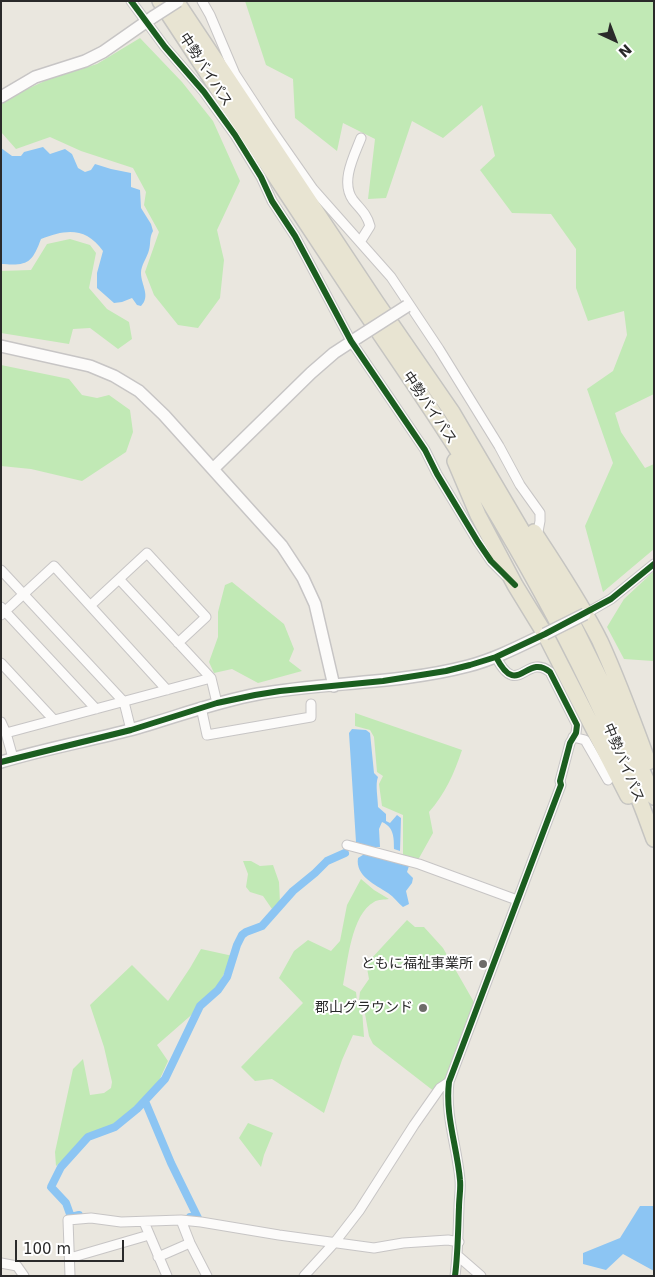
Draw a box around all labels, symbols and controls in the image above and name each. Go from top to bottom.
north arrow [590,15,640,65]
street label: 中勢バイパス [175,30,235,110]
text: N [615,41,635,61]
street label: 中勢バイパス [399,368,459,448]
street label: 中勢バイパス [599,721,647,805]
place label: ともに福祉事業所 [361,956,473,972]
marker: ともに福祉事業所 [477,958,489,970]
place label: 郡山グラウンド [315,1000,413,1016]
marker: 郡山グラウンド [417,1002,429,1014]
scale bar [18,1230,126,1262]
text: 100 m [23,1240,71,1258]

